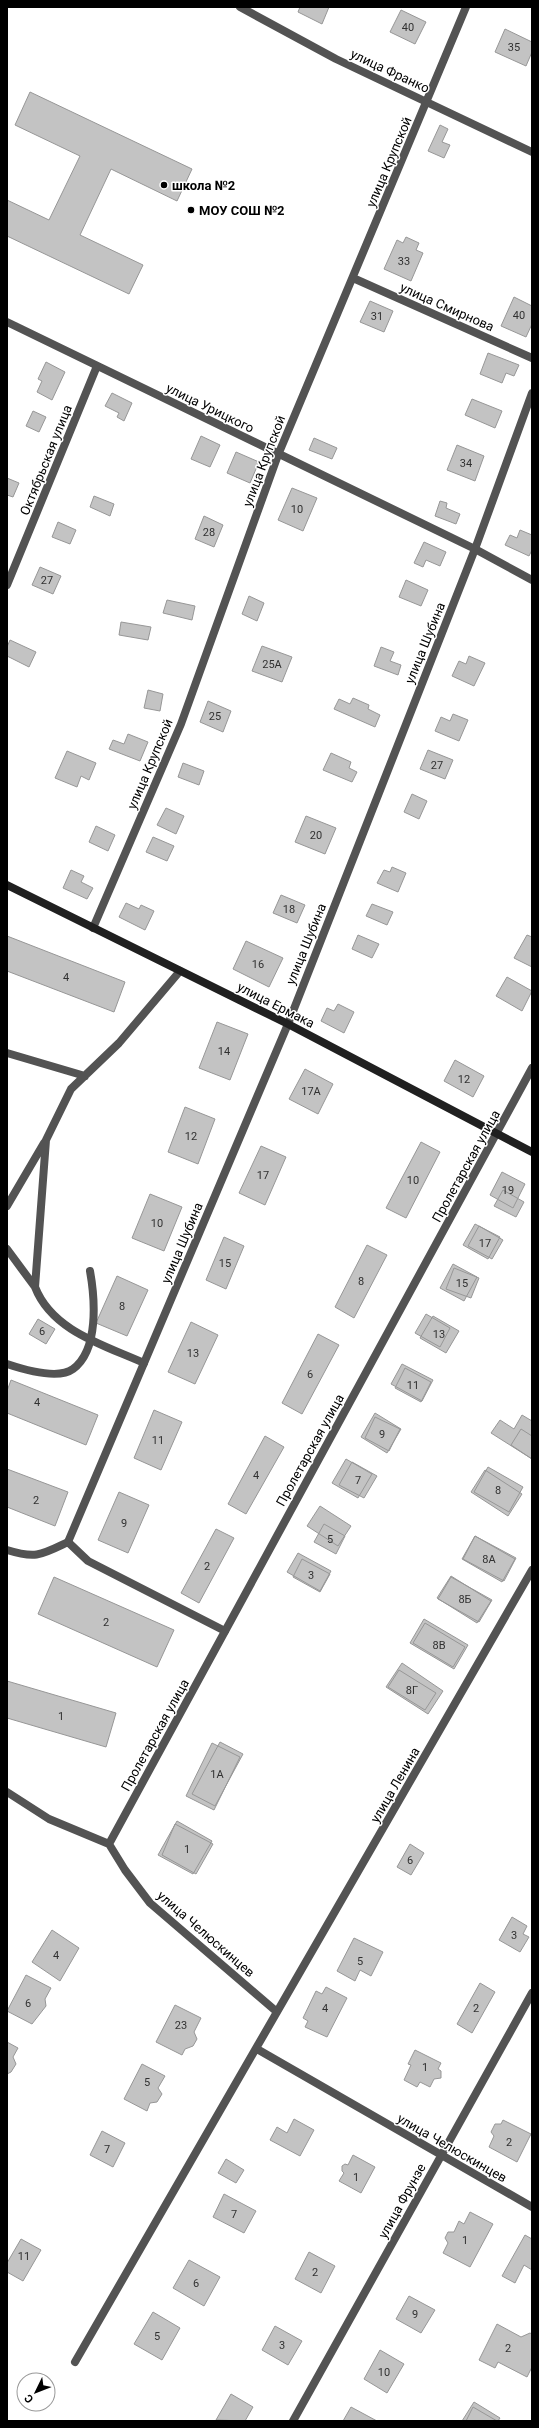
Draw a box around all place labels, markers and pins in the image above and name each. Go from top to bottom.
place label: школа №2 [172,178,235,193]
marker: школа №2 [159,180,169,190]
place label: МОУ СОШ №2 [199,203,285,218]
marker: МОУ СОШ №2 [186,205,196,215]

